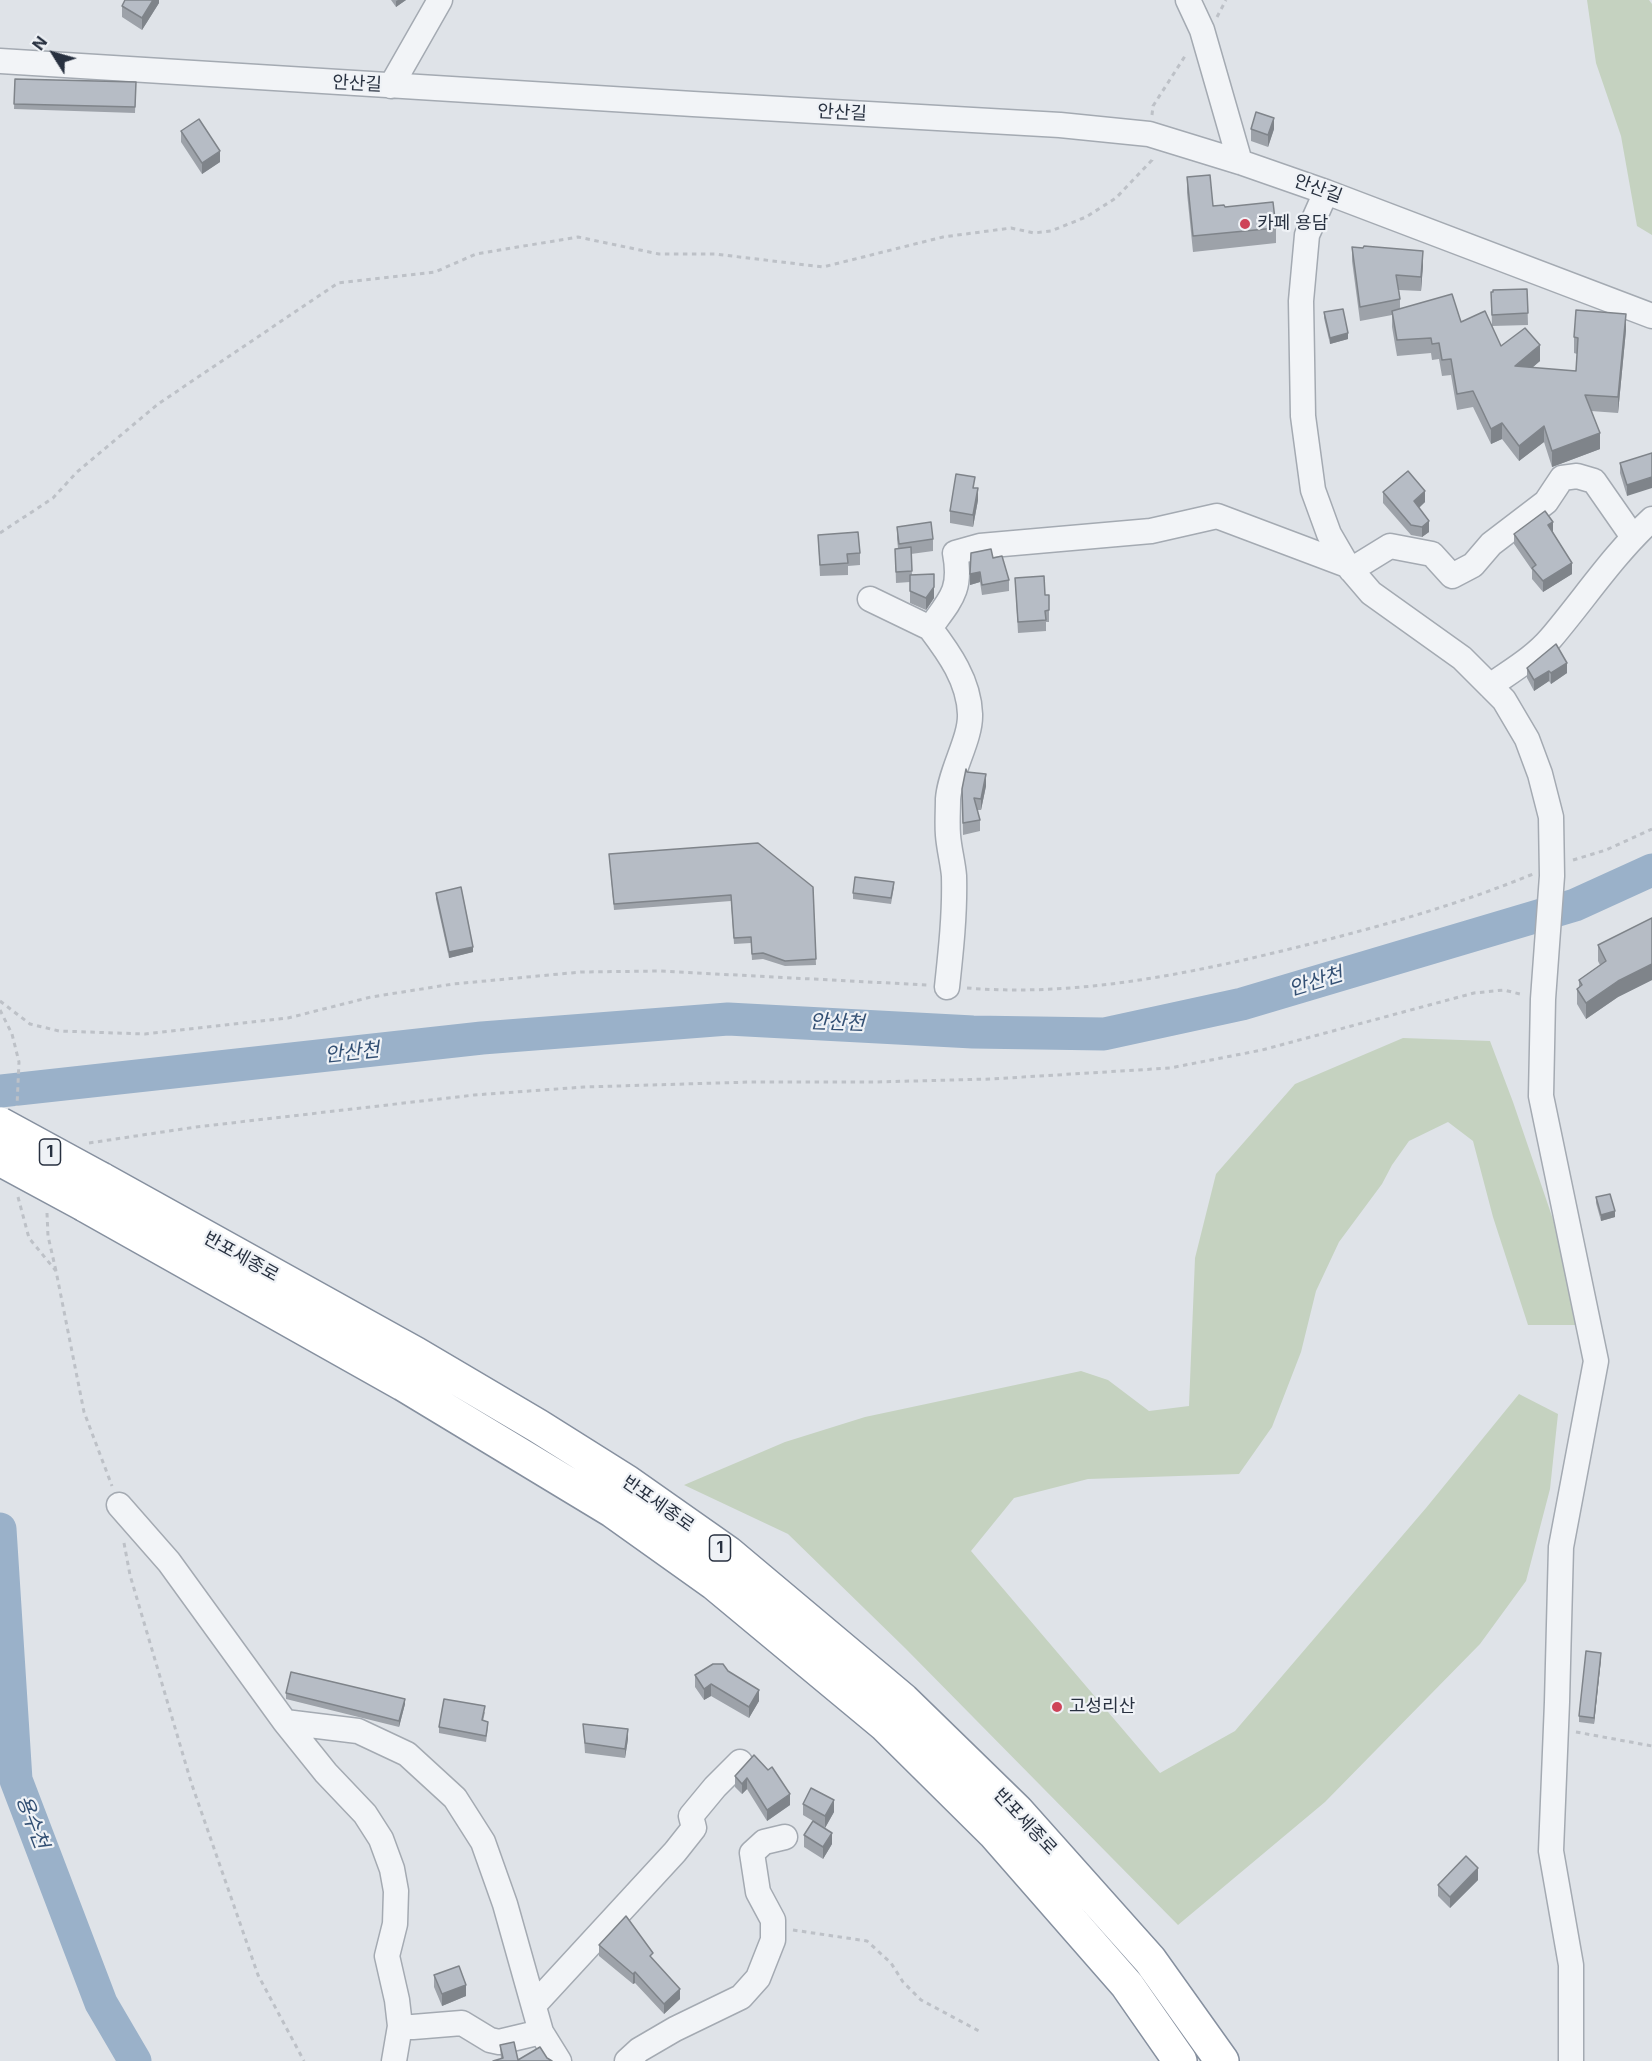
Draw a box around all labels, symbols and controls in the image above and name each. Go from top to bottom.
north arrow [24,24,84,84]
text: N [28,32,51,54]
street label: 안산길 [332,72,382,96]
street label: 안산길 [817,101,867,125]
street label: 안산길 [1291,170,1345,208]
place label: 카페 용담 [1257,213,1328,235]
marker: 카페 용담 [1238,217,1252,231]
water label: 안산천 [1286,962,1346,1002]
water label: 안산천 [809,1010,865,1036]
water label: 안산천 [323,1038,381,1068]
road number: 1 [40,1139,60,1165]
street label: 반포세종로 [200,1227,282,1287]
street label: 반포세종로 [618,1471,698,1537]
road number: 1 [710,1535,730,1561]
place label: 고성리산 [1069,1696,1135,1718]
marker: 고성리산 [1050,1700,1064,1714]
street label: 반포세종로 [989,1784,1061,1860]
water label: 용수천 [11,1792,53,1852]

